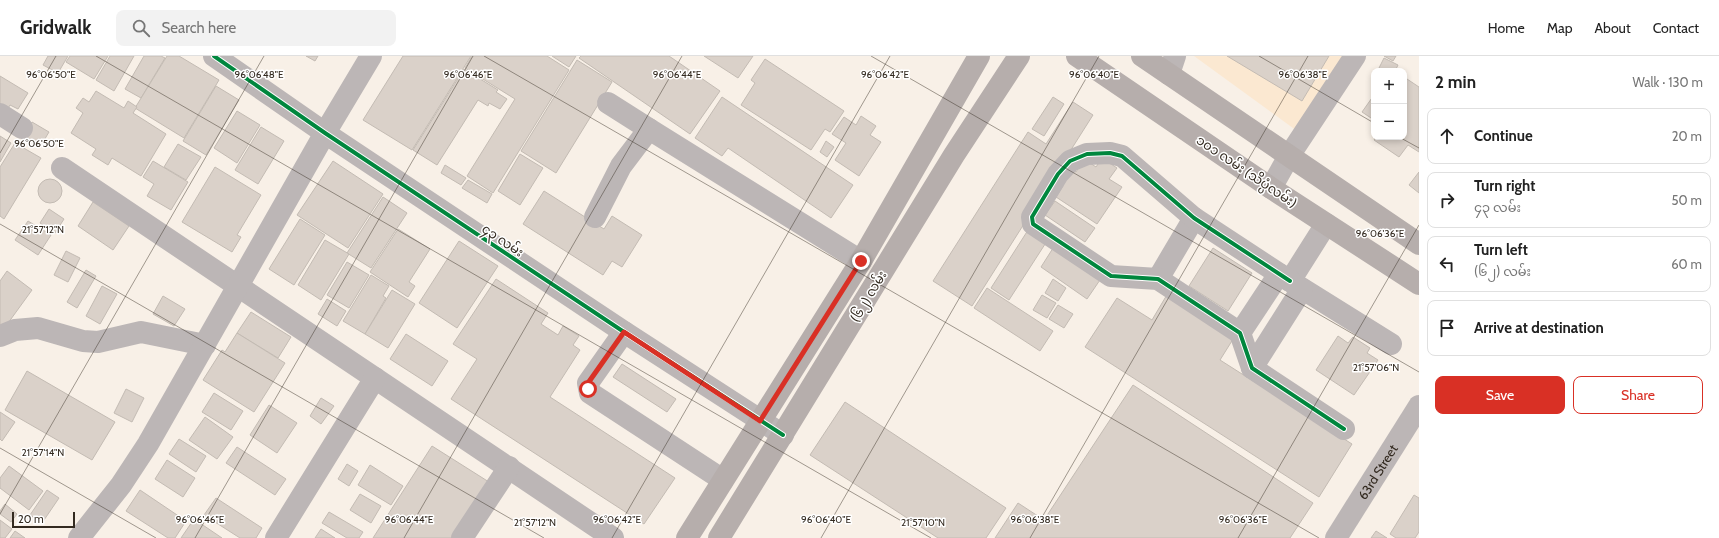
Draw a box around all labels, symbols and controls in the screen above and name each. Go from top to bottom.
search box [116,10,396,46]
text: Gridwalk [20,16,92,39]
icon: search [130,17,152,39]
text: Search here [162,19,236,37]
text: Home [1488,19,1525,37]
text: Map [1547,19,1572,37]
text: About [1594,19,1631,37]
text: Contact [1653,19,1699,37]
text: 96°06'50"E [26,68,76,81]
text: 96°06'48"E [235,68,284,81]
text: 96°06'46"E [444,68,493,81]
text: 96°06'44"E [653,68,702,81]
text: 96°06'42"E [861,68,910,81]
text: 96°06'40"E [1069,68,1119,81]
text: 96°06'38"E [1279,68,1328,81]
map controls [1371,68,1407,140]
button: + [1371,68,1407,104]
text: 2 min [1435,72,1476,92]
text: Walk · 130 m [1632,74,1703,90]
button: − [1371,104,1407,140]
icon: ahead [1436,125,1458,147]
text: Continue [1474,127,1533,145]
text: 20 m [1672,128,1702,144]
street label: ၁၀၁ လမ်း (သိပ္ပံလမ်း) [1192,131,1300,213]
text: 96°06'50"E [14,137,64,150]
text: Turn right [1474,177,1535,195]
icon: right [1436,189,1458,211]
text: 50 m [1672,192,1702,208]
text: ၄၃ လမ်း [1474,199,1521,215]
street label: ၄၃ လမ်း [477,220,527,262]
text: 21°57'12"N [22,223,64,236]
text: 96°06'36"E [1356,227,1405,240]
text: Turn left [1474,241,1528,259]
route end [852,252,870,270]
icon: left [1436,253,1458,275]
text: 60 m [1671,256,1702,272]
text: (၆၂) လမ်း [1474,263,1531,279]
street label: (၆၂) လမ်း [846,267,892,326]
icon: arrive [1436,317,1458,339]
text: Arrive at destination [1474,319,1604,337]
text: 21°57'06"N [1353,361,1399,374]
button: Save [1435,376,1565,414]
button: Share [1573,376,1703,414]
route start [579,380,597,398]
street label: 63rd Street [1354,441,1401,502]
text: 21°57'14"N [22,446,64,459]
scale bar [12,510,75,529]
text: 20 m [18,512,44,526]
text: 96°06'46"E [176,513,225,526]
text: 96°06'44"E [385,513,434,526]
text: 96°06'42"E [593,513,642,526]
text: 96°06'40"E [801,513,851,526]
text: 96°06'38"E [1011,513,1060,526]
text: 96°06'36"E [1219,513,1268,526]
text: 21°57'12"N [514,516,556,529]
text: 21°57'10"N [901,516,945,529]

